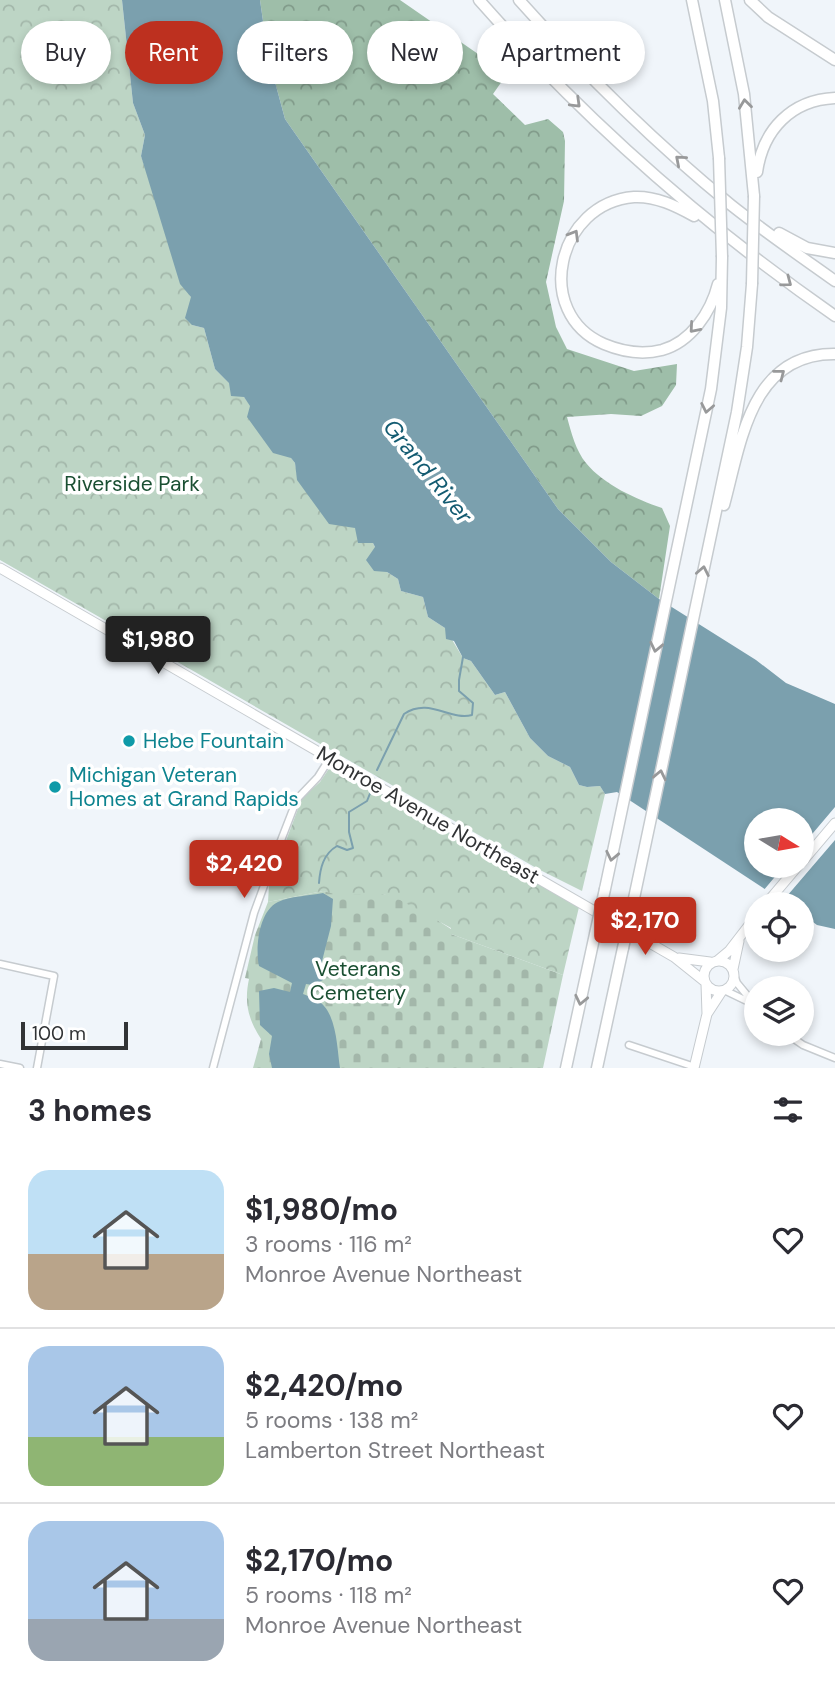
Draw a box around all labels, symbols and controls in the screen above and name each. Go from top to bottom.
chip: Buy [21,21,111,84]
chip: Rent [125,21,223,84]
chip: Filters [237,21,353,84]
chip: New [367,21,463,84]
chip: Apartment [477,21,645,84]
one-way arrow [568,95,581,108]
one-way arrow [738,98,753,110]
one-way arrow [675,156,688,168]
one-way arrow [565,230,578,243]
one-way arrow [779,273,792,286]
one-way arrow [690,320,702,333]
one-way arrow [772,369,784,382]
one-way arrow [700,402,715,414]
water label: Grand River [377,413,480,530]
park label: Riverside Park [64,470,200,498]
one-way arrow [695,565,710,577]
pin: $1,980 [101,616,215,676]
text: $1,980 [121,624,195,654]
one-way arrow [650,641,665,653]
place label: Hebe Fountain [143,727,284,755]
marker: Hebe Fountain [121,733,137,749]
street label: Monroe Avenue Northeast [311,740,545,890]
place label: Michigan Veteran Homes at Grand Rapids [69,761,299,813]
one-way arrow [652,769,667,781]
marker: Michigan Veteran Homes at Grand Rapids [47,779,63,795]
north arrow [744,808,814,878]
map controls [744,808,814,1046]
pin: $2,420 [187,841,301,900]
text: $2,420 [205,848,283,878]
one-way arrow [605,850,620,862]
button: locate [744,892,814,962]
pin: $2,170 [588,898,702,957]
text: $2,170 [610,905,680,935]
park label: Veterans Cemetery [310,955,407,1007]
button: layers [744,976,814,1046]
one-way arrow [574,994,589,1006]
scale bar [21,1019,128,1051]
text: 100 m [32,1021,86,1046]
text: 3 homes [28,1091,152,1130]
icon: filters [769,1091,807,1129]
text: $1,980/mo [245,1190,398,1229]
icon: home [84,1198,168,1282]
icon: heart [769,1221,807,1259]
text: 3 rooms · 116 m² [245,1229,412,1259]
text: Monroe Avenue Northeast [245,1259,522,1289]
text: $2,420/mo [245,1366,403,1405]
icon: home [84,1374,168,1458]
icon: heart [769,1397,807,1435]
text: 5 rooms · 138 m² [245,1405,418,1435]
text: Lamberton Street Northeast [245,1435,545,1465]
text: $2,170/mo [245,1541,393,1580]
icon: home [84,1549,168,1633]
icon: heart [769,1572,807,1610]
text: 5 rooms · 118 m² [245,1580,412,1610]
text: Monroe Avenue Northeast [245,1610,522,1640]

